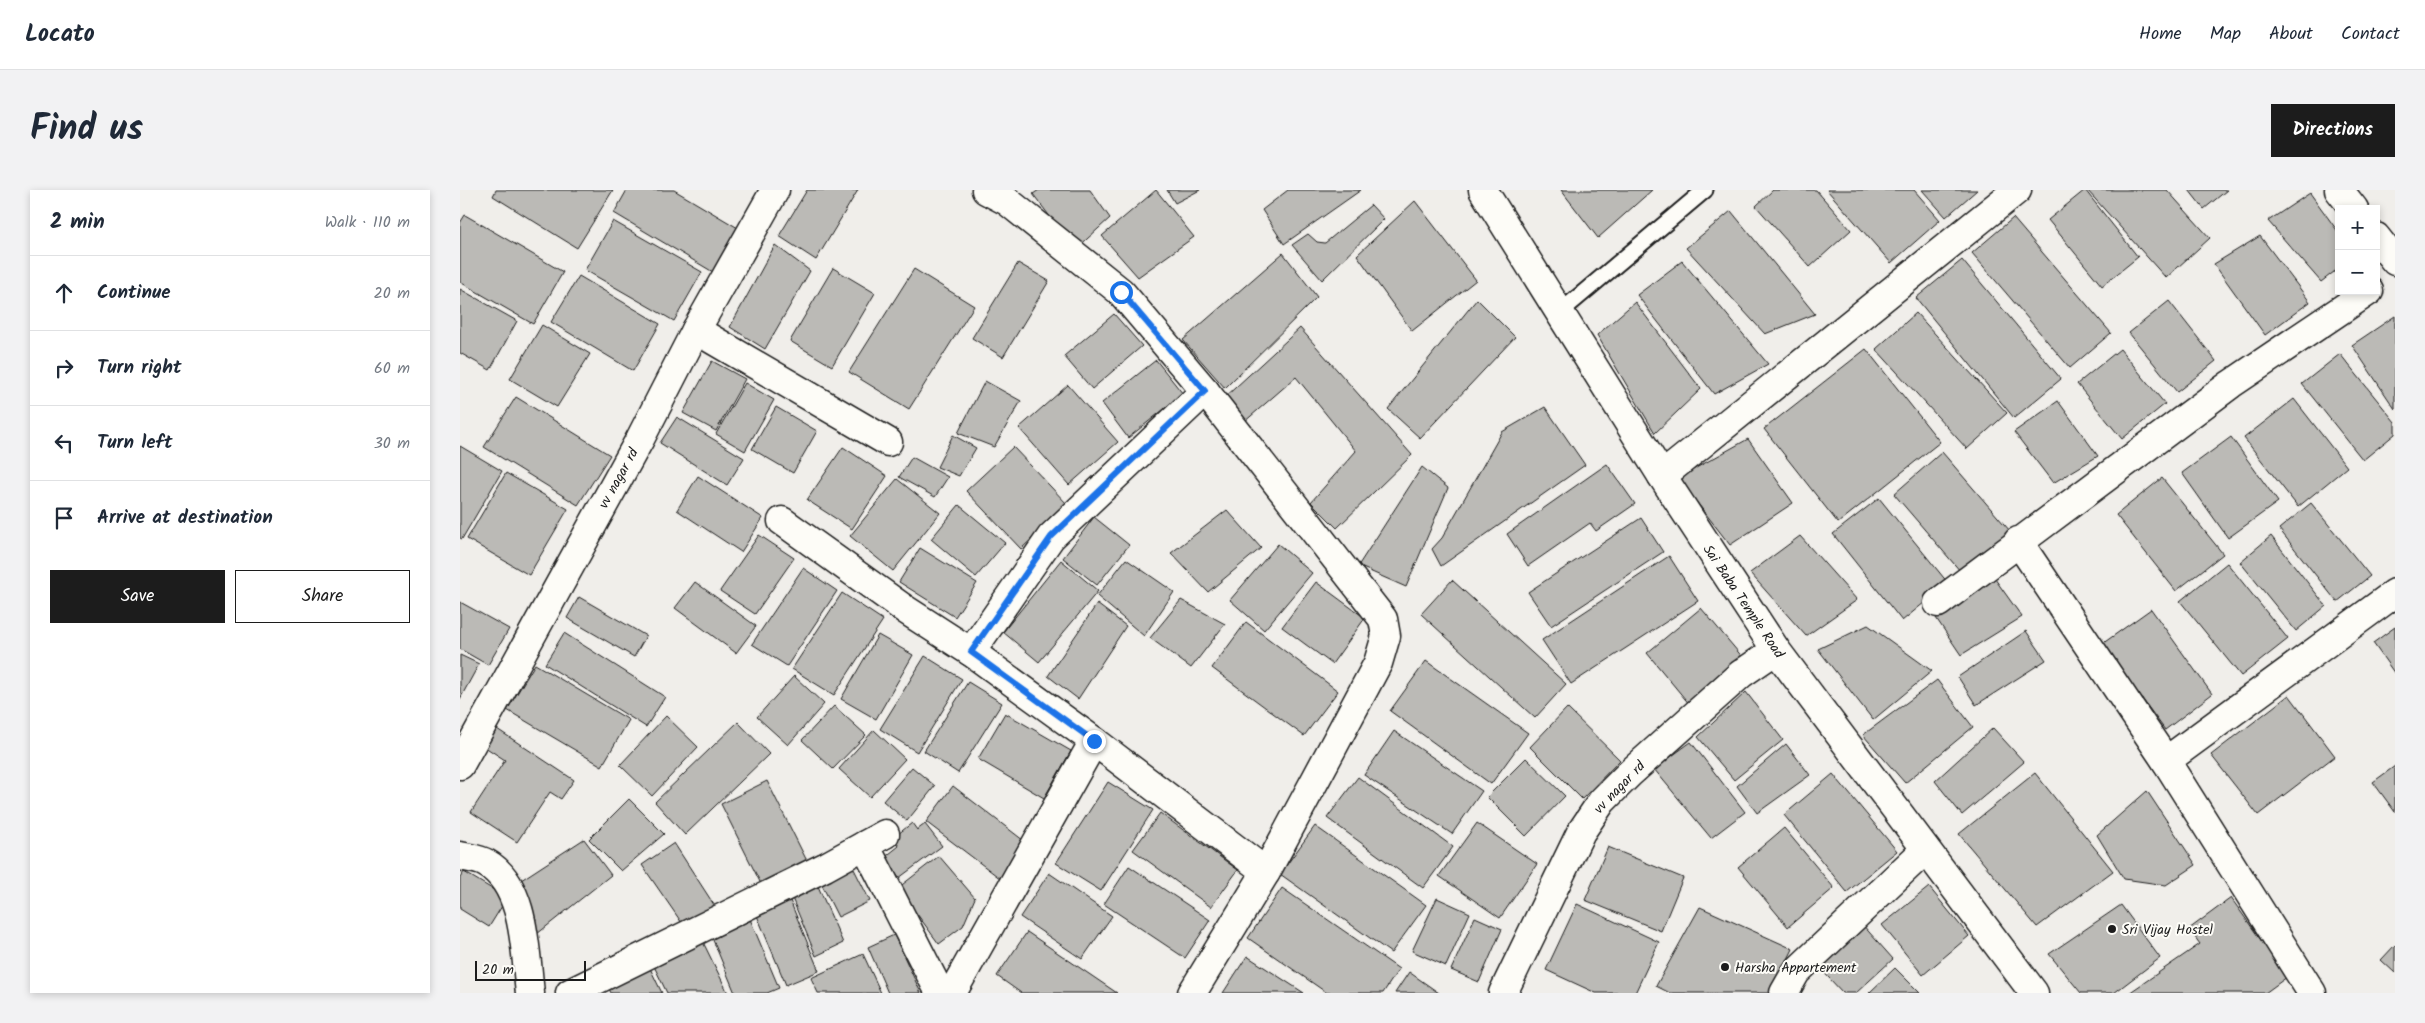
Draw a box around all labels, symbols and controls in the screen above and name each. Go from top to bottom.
text: Locato [25,15,95,54]
text: Home [2139,20,2182,49]
text: Map [2210,20,2241,49]
text: About [2269,20,2313,49]
text: Contact [2341,20,2400,49]
text: Find us [30,102,143,158]
button: Directions [2271,104,2395,157]
map controls [2335,205,2380,295]
button: + [2335,205,2380,250]
text: 2 min [50,206,105,239]
text: Walk · 110 m [325,210,410,235]
button: − [2335,250,2380,295]
text: Continue [97,278,170,308]
icon: ahead [50,279,78,307]
text: 20 m [374,281,410,306]
route start [1110,281,1133,304]
text: Turn right [97,353,182,383]
icon: right [50,354,78,382]
text: 60 m [374,356,410,381]
text: Turn left [97,428,172,458]
icon: left [50,429,78,457]
text: 30 m [374,431,410,456]
street label: vv nagar rd [593,443,645,513]
text: Arrive at destination [97,503,273,533]
icon: arrive [50,504,78,532]
street label: Sai Baba Temple Road [1697,540,1790,664]
button: Save [50,570,225,623]
button: Share [235,570,410,623]
route end [1083,730,1106,753]
street label: vv nagar rd [1589,755,1651,819]
place label: Sri Vijay Hostel [2122,919,2213,941]
marker: Sri Vijay Hostel [2106,923,2118,935]
place label: Harsha Appartement [1735,957,1857,979]
scale bar [475,958,586,981]
text: 20 m [482,959,514,981]
marker: Harsha Appartement [1719,961,1731,973]

